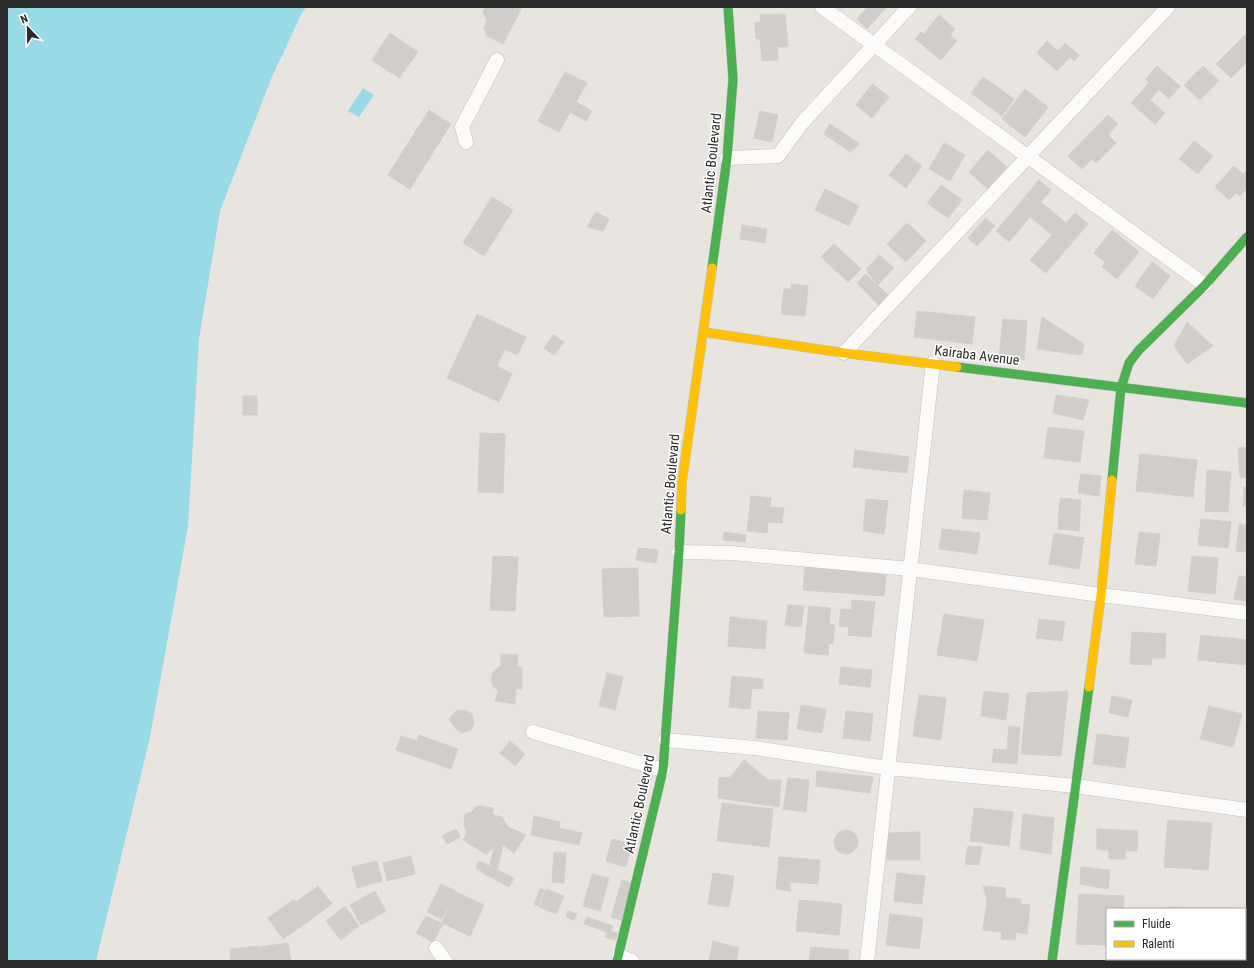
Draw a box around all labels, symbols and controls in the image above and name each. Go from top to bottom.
north arrow [8,8,48,48]
text: N [19,12,30,26]
street label: Atlantic Boulevard [698,112,724,214]
street label: Kairaba Avenue [934,342,1021,368]
street label: Atlantic Boulevard [658,433,682,535]
street label: Atlantic Boulevard [621,753,657,855]
legend [1106,908,1246,960]
text: Fluide [1142,917,1171,931]
text: Ralenti [1142,937,1175,951]

